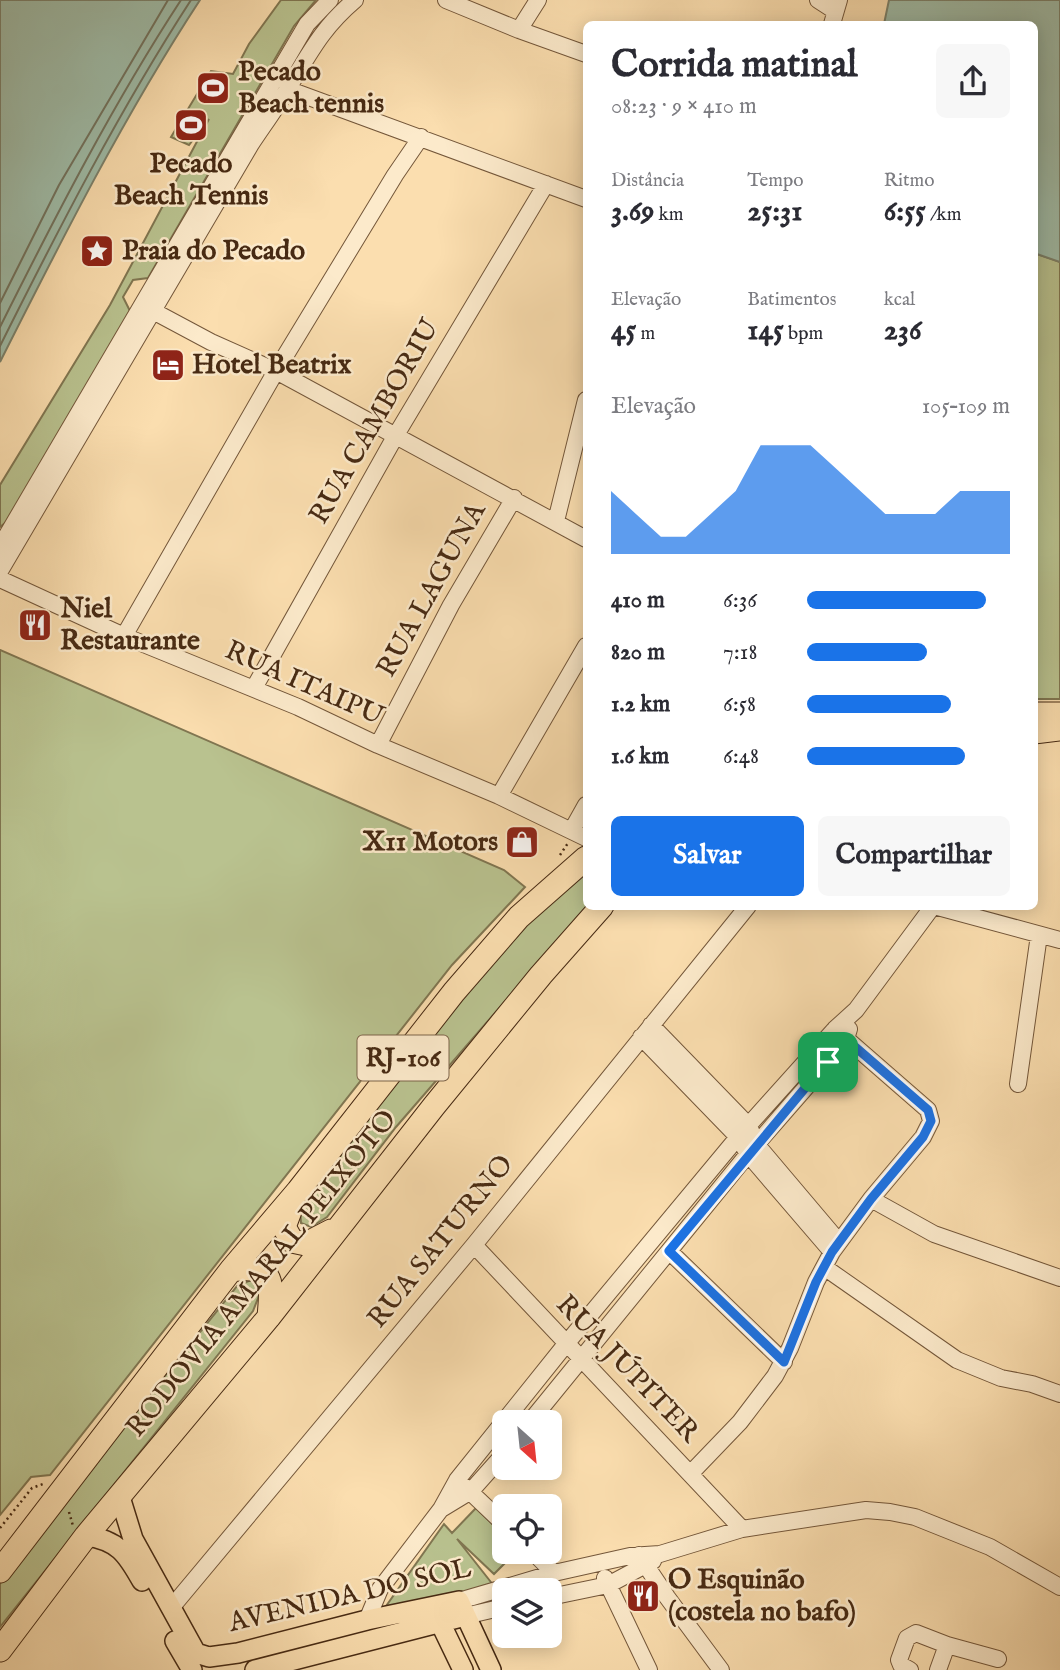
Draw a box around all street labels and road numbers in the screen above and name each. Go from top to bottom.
street label: RUA CAMBORIU [302,313,448,531]
street label: RUA LAGUNA [370,496,495,684]
street label: RUA ITAIPU [219,633,389,735]
road number: RJ-106 [358,1036,448,1080]
street label: RODOVIA AMARAL PEIXOTO [119,1103,405,1445]
street label: RUA SATURNO [360,1148,522,1336]
street label: RUA JÚPITER [548,1288,707,1451]
street label: AVENIDA DO SOL [225,1551,475,1641]

